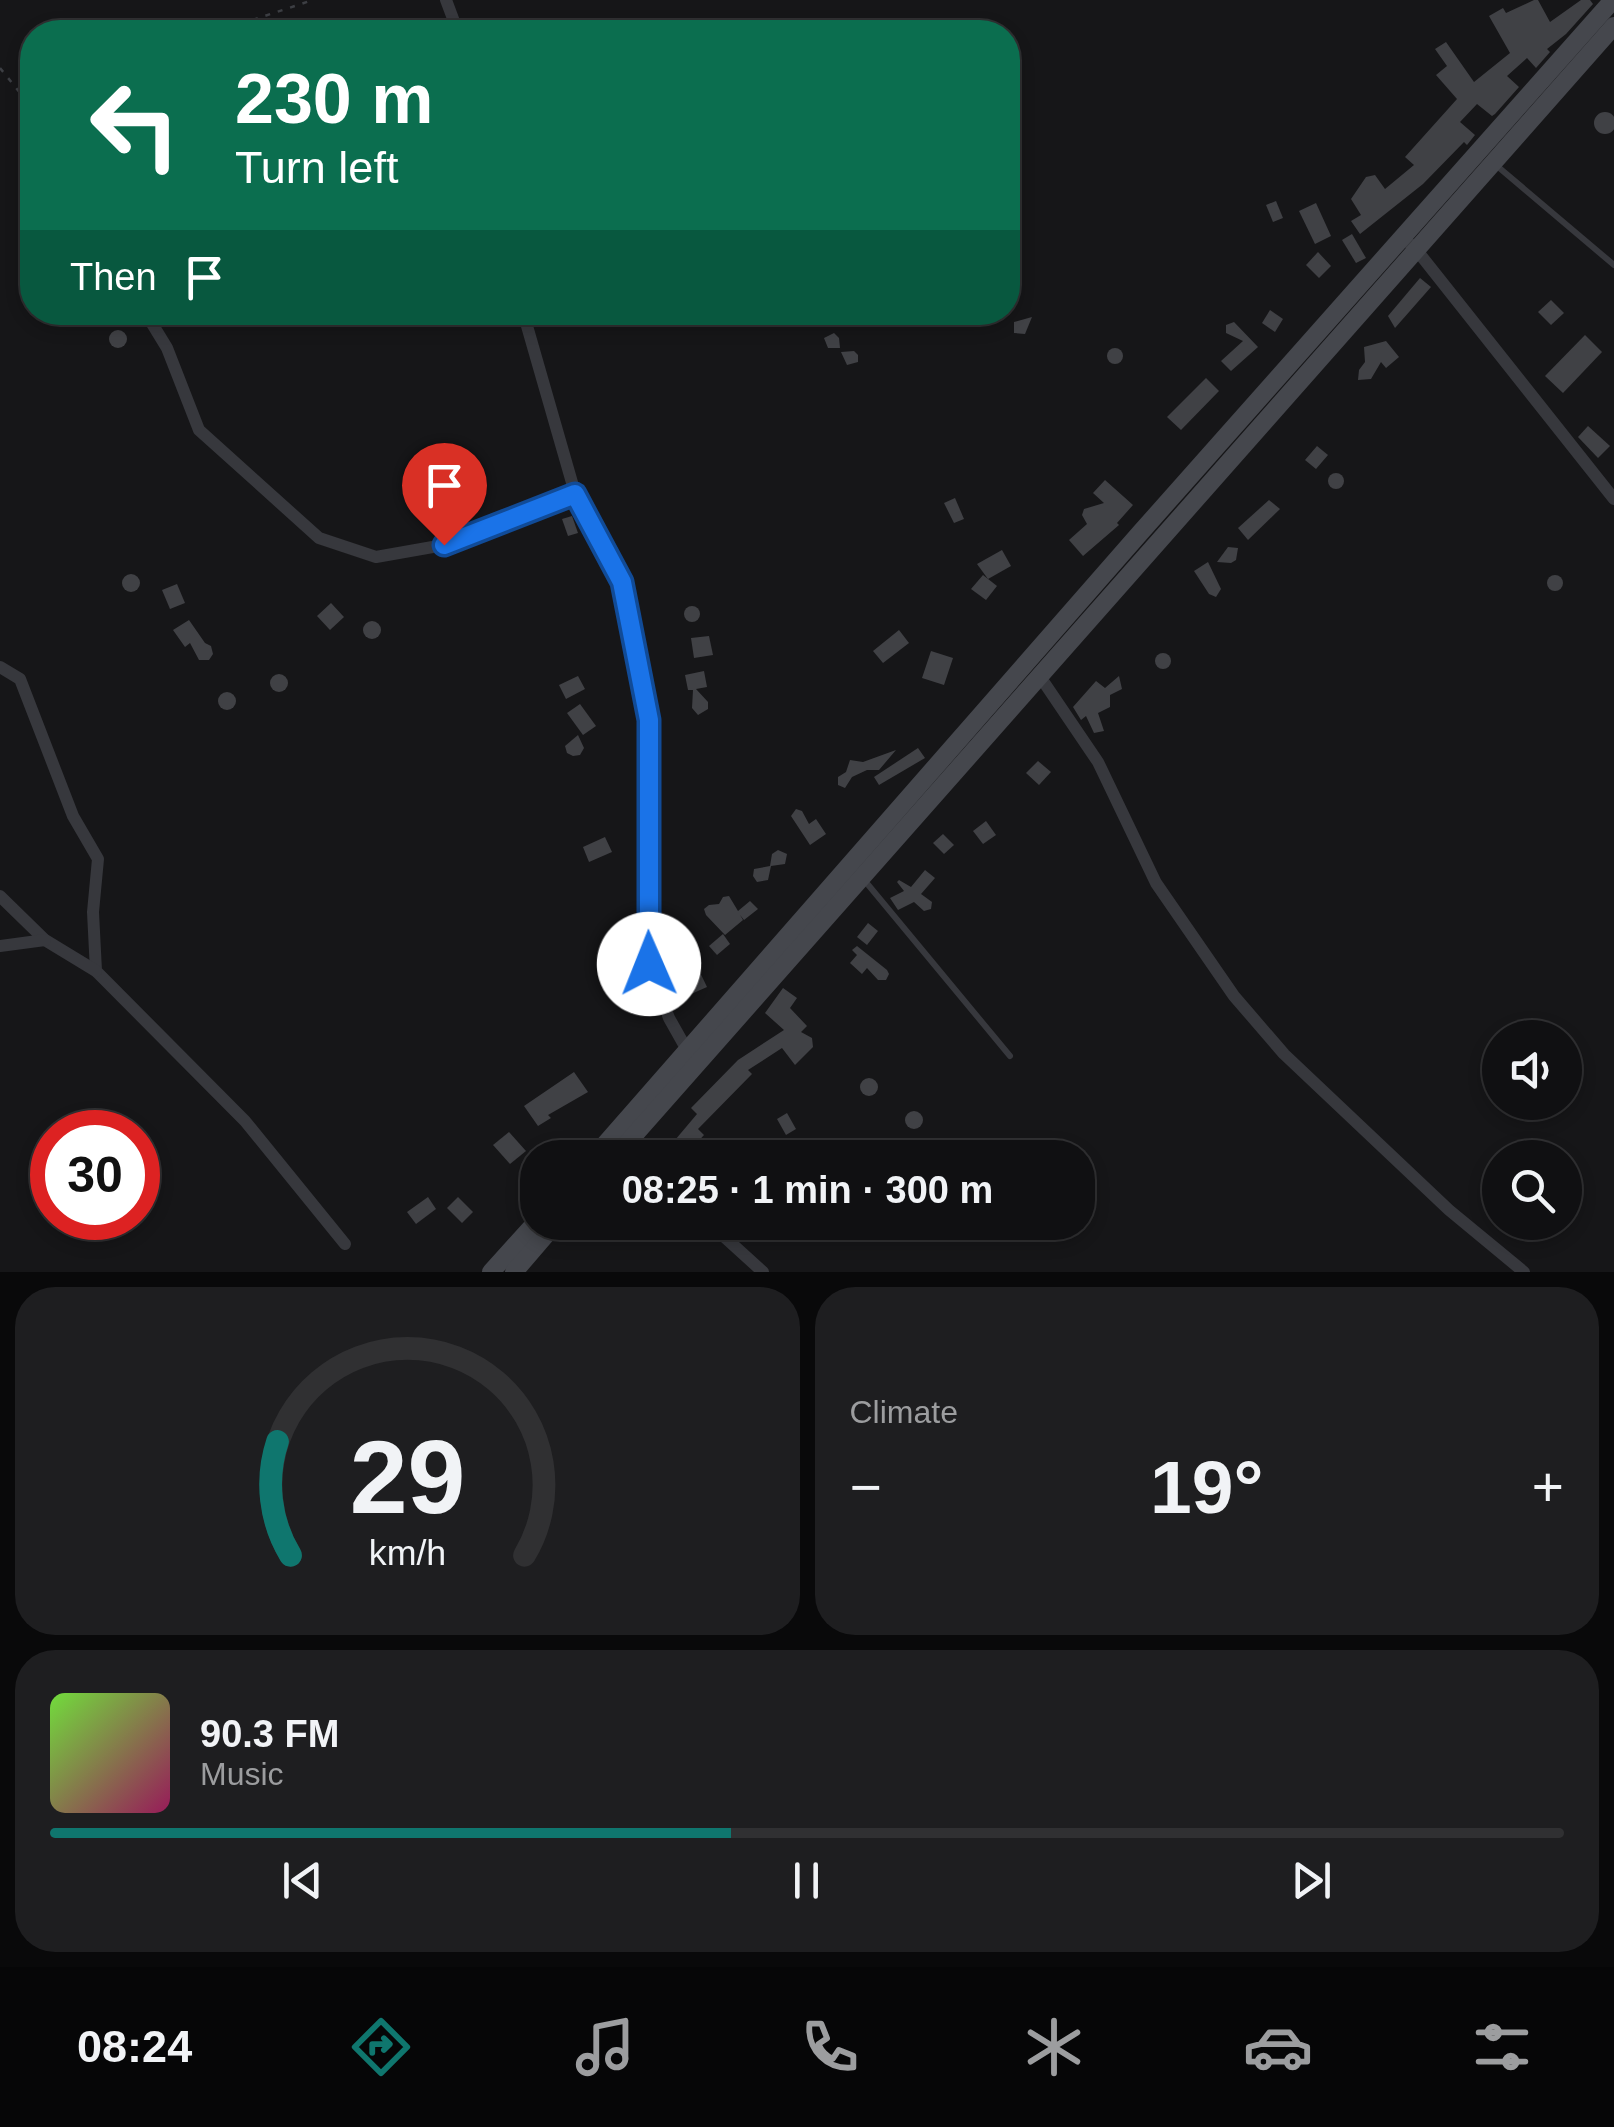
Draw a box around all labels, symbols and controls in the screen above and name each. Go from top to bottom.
icon: left [70,60,200,190]
text: 230 m [235,60,433,138]
text: Turn left [235,142,398,193]
icon: arrive [177,250,232,305]
text: Then [70,256,157,298]
pin [402,443,487,546]
icon: arrive [417,458,472,513]
position arrow [597,912,701,1016]
map controls [1482,1020,1582,1240]
button: sound [1482,1020,1582,1120]
speed limit sign: 30 [30,1110,160,1240]
button: search [1482,1140,1582,1240]
text: 08:25 · 1 min · 300 m [622,1169,993,1211]
text: Climate [850,1394,958,1430]
text: 29 [349,1419,465,1535]
text: 19° [1150,1445,1263,1529]
text: − [850,1456,882,1518]
text: + [1532,1456,1564,1518]
text: km/h [369,1533,446,1573]
text: 90.3 FM [200,1713,339,1755]
text: Music [200,1756,284,1792]
icon: previous [275,1853,330,1908]
icon: pause [779,1853,834,1908]
icon: next [1284,1853,1339,1908]
icon: directions [346,2012,416,2082]
icon: music [570,2012,640,2082]
icon: phone [795,2012,865,2082]
icon: climate [1019,2012,1089,2082]
icon: car [1243,2012,1313,2082]
icon: filters [1467,2012,1537,2082]
text: 08:24 [77,2021,192,2072]

